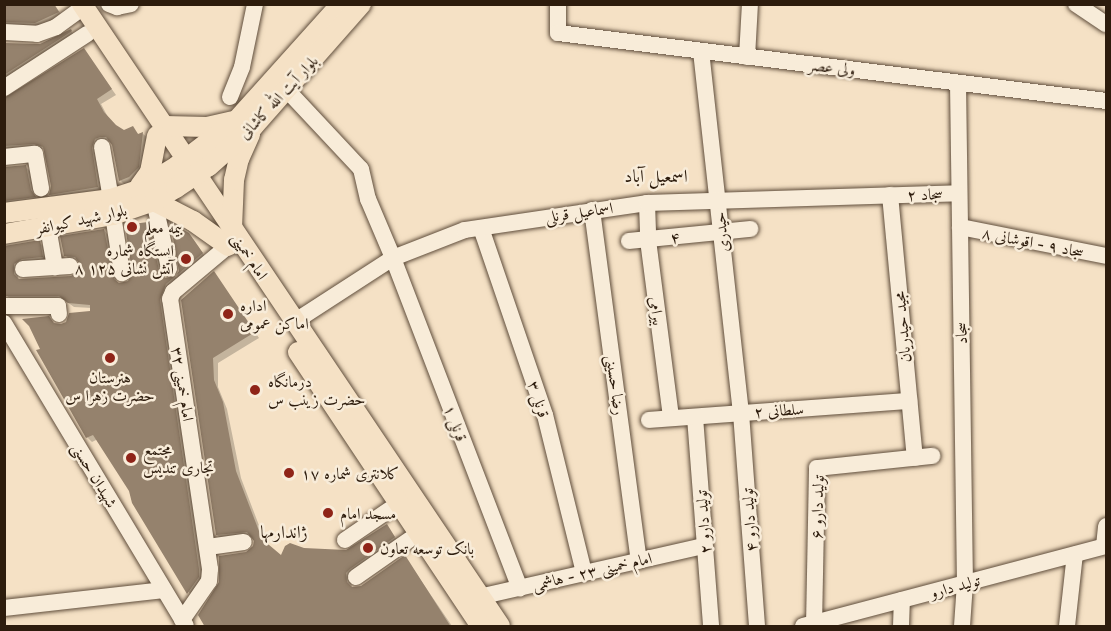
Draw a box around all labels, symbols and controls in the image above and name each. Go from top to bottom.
street label: بلوار آیت الله کاشانی [234,51,322,143]
street label: ولی عصر [808,55,856,79]
district label: اسمعیل آباد [624,165,688,187]
street label: سجاد ۲ [907,184,943,204]
street label: اسماعیل قرنلی [544,198,614,226]
street label: بلوار شهید کیوانفر [34,200,128,238]
street label: حیدری [709,211,733,253]
place label: بیمه معلم [144,217,182,237]
marker: بیمه معلم [125,220,139,234]
street label: سجاد ۹ - اقوشانی ۸ [980,223,1086,261]
street label: ۴ [670,227,680,247]
street label: امام خمینی [228,229,272,283]
place label: ایستگاه شماره ۸ آتش نشانی ۱۲۵ [75,240,174,278]
marker: ایستگاه شماره ۸ آتش نشانی ۱۲۵ [179,252,193,266]
street label: مجید حیدریان [889,291,915,363]
place label: اداره اماکن عمومی [240,295,309,333]
street label: بیرامی [646,295,668,327]
marker: اداره اماکن عمومی [221,307,235,321]
street label: سجاد [951,322,971,344]
street label: امام خمینی ۳۲ [168,345,198,423]
marker: هنرستان حضرت زهرا س [103,351,117,365]
street label: رضا حسینی [602,354,630,416]
place label: هنرستان حضرت زهرا س [65,367,155,405]
place label: درمانگاه حضرت زینب س [268,371,365,409]
street label: قرنلی ۳ [524,378,554,420]
marker: درمانگاه حضرت زینب س [246,381,264,399]
street label: ۲ سلطانی [753,399,805,421]
street label: قرنلی ۱ [440,402,472,444]
street label: شهیدان حسنی [68,439,122,511]
place label: مجتمع تجاری تندیس [143,439,214,477]
marker: مجتمع تجاری تندیس [124,451,138,465]
place label: کلانتری شماره ۱۷ [301,463,399,483]
marker: کلانتری شماره ۱۷ [282,466,296,480]
street label: تولید دارو ۶ [806,475,828,539]
street label: تولید دارو ۴ [737,487,761,553]
street label: تولید دارو ۲ [691,489,715,555]
place label: مسجد امام [340,503,396,523]
marker: مسجد امام [321,506,335,520]
district label: ژاندارمها [260,521,308,543]
place label: بانک توسعه تعاون [380,538,474,558]
marker: بانک توسعه تعاون [361,541,375,555]
street label: امام خمینی ۲۳ - هاشمی [530,548,654,594]
street label: تولید دارو [928,570,982,602]

